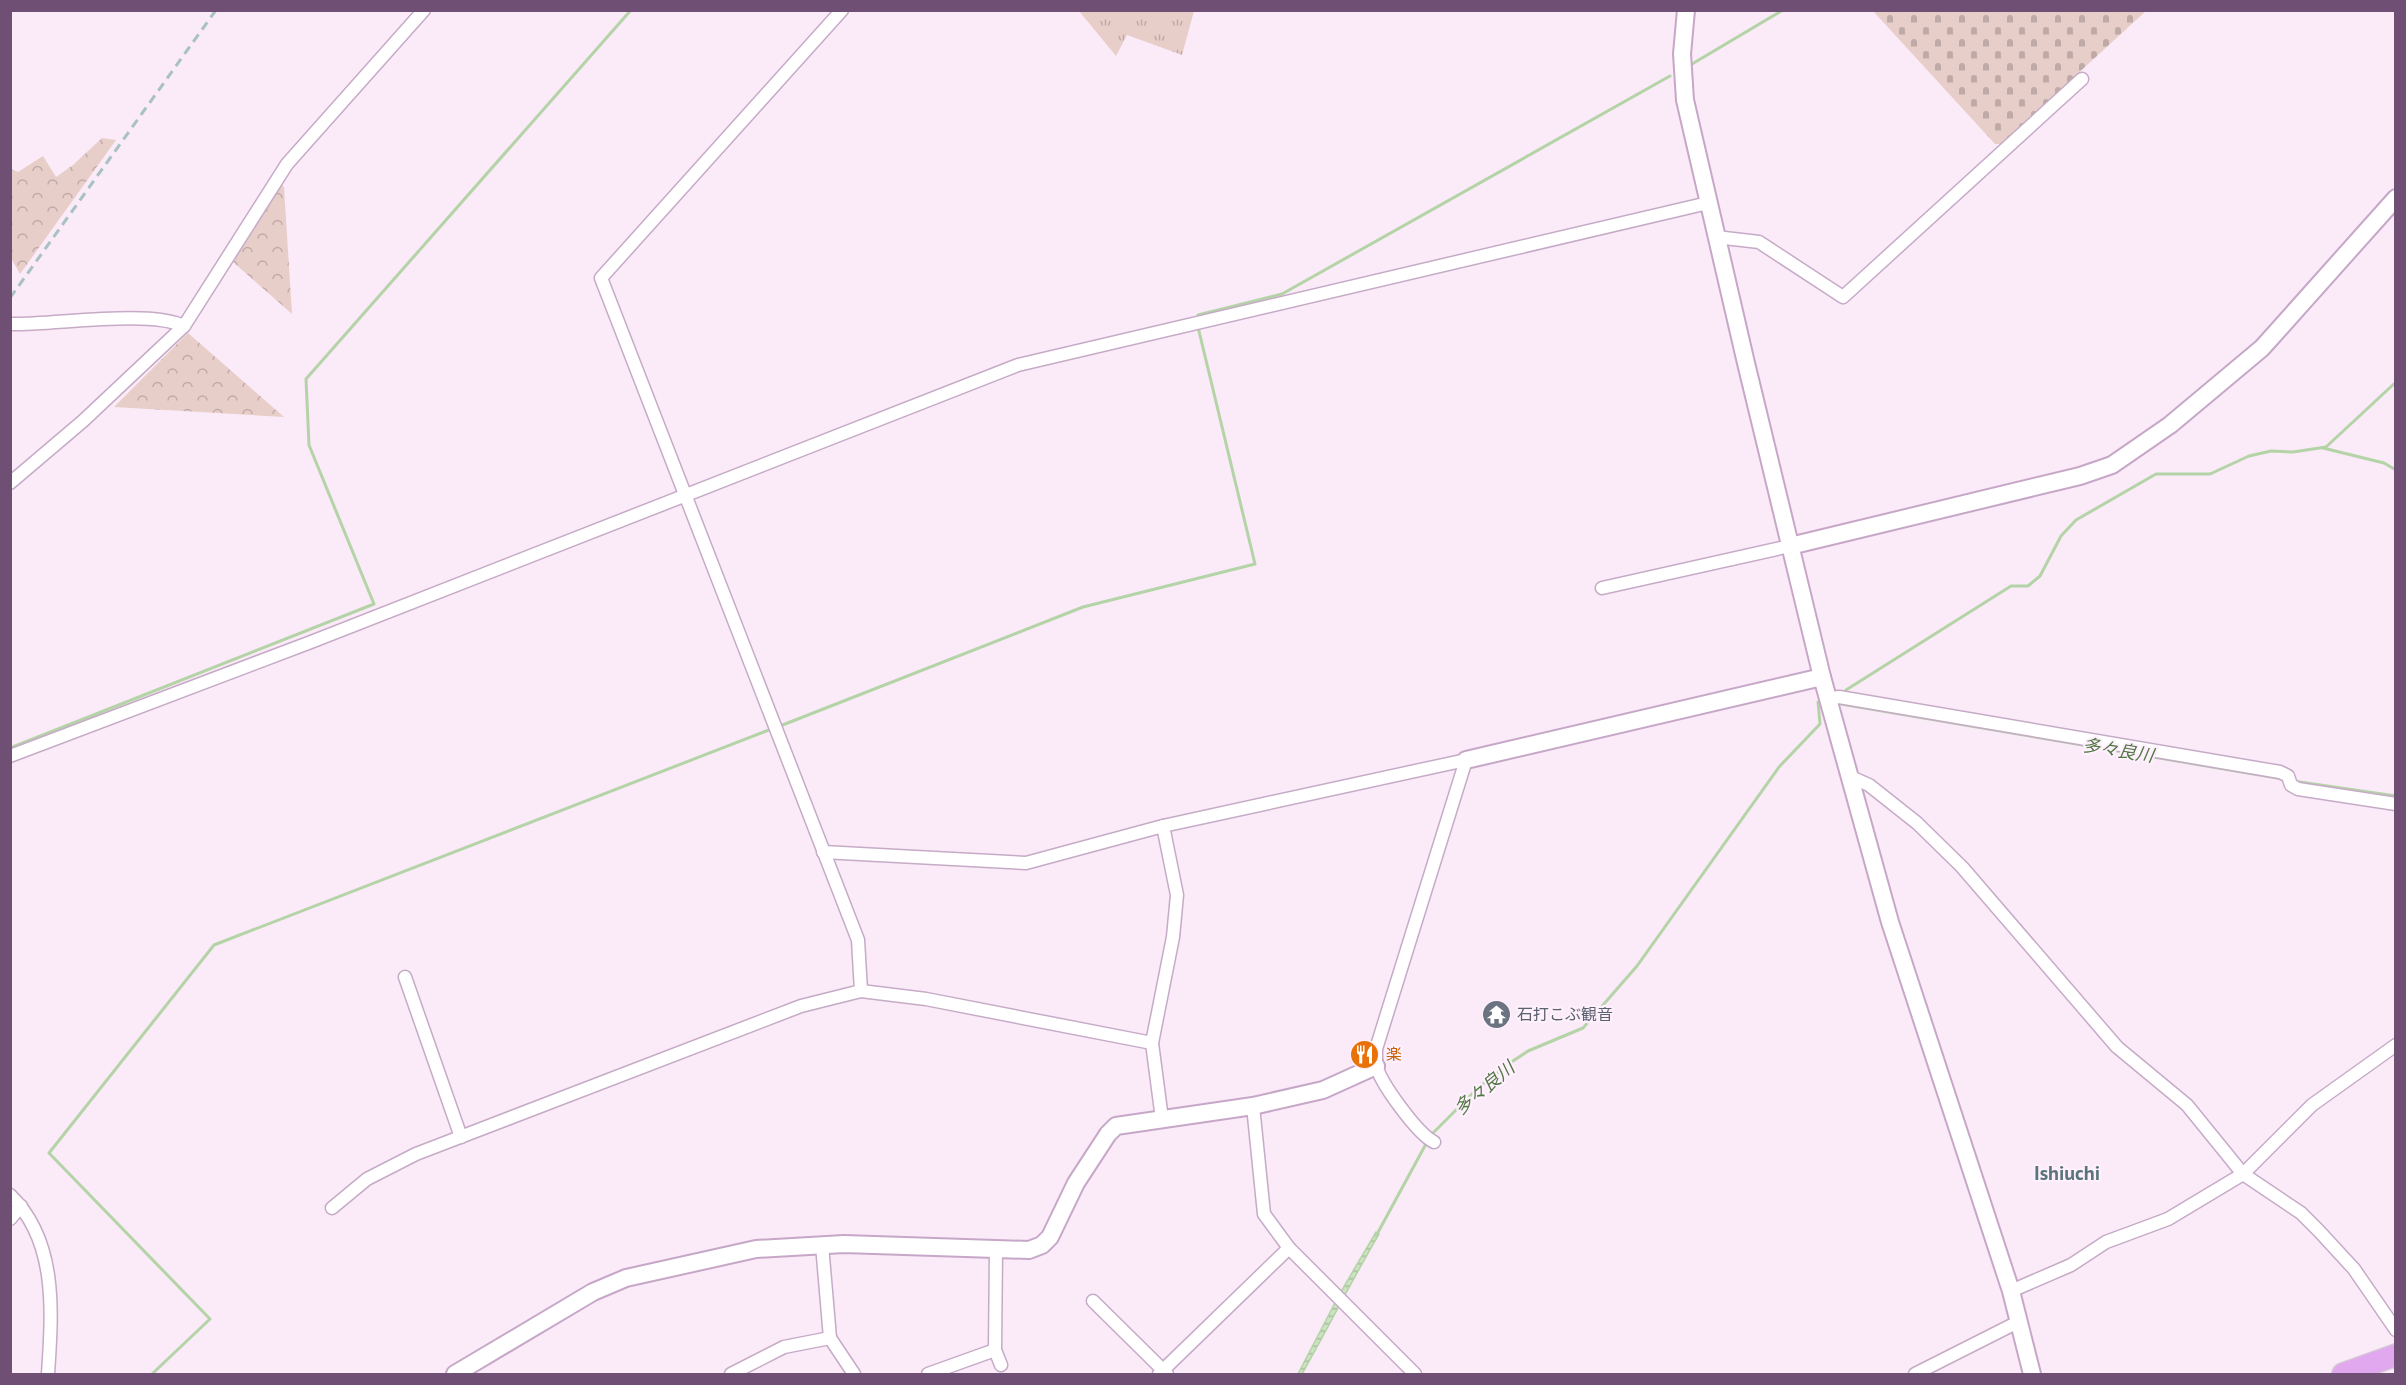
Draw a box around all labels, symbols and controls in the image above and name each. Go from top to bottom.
water label: 多々良川 [2081,733,2157,767]
temple icon: 石打こぶ観音 [1480,998,1512,1030]
place label: 石打こぶ観音 [1517,1004,1613,1024]
restaurant icon: 楽 [1349,1038,1381,1070]
place label: 楽 [1386,1044,1402,1064]
water label: 多々良川 [1449,1055,1521,1120]
district label: Ishiuchi [2034,1160,2100,1186]

